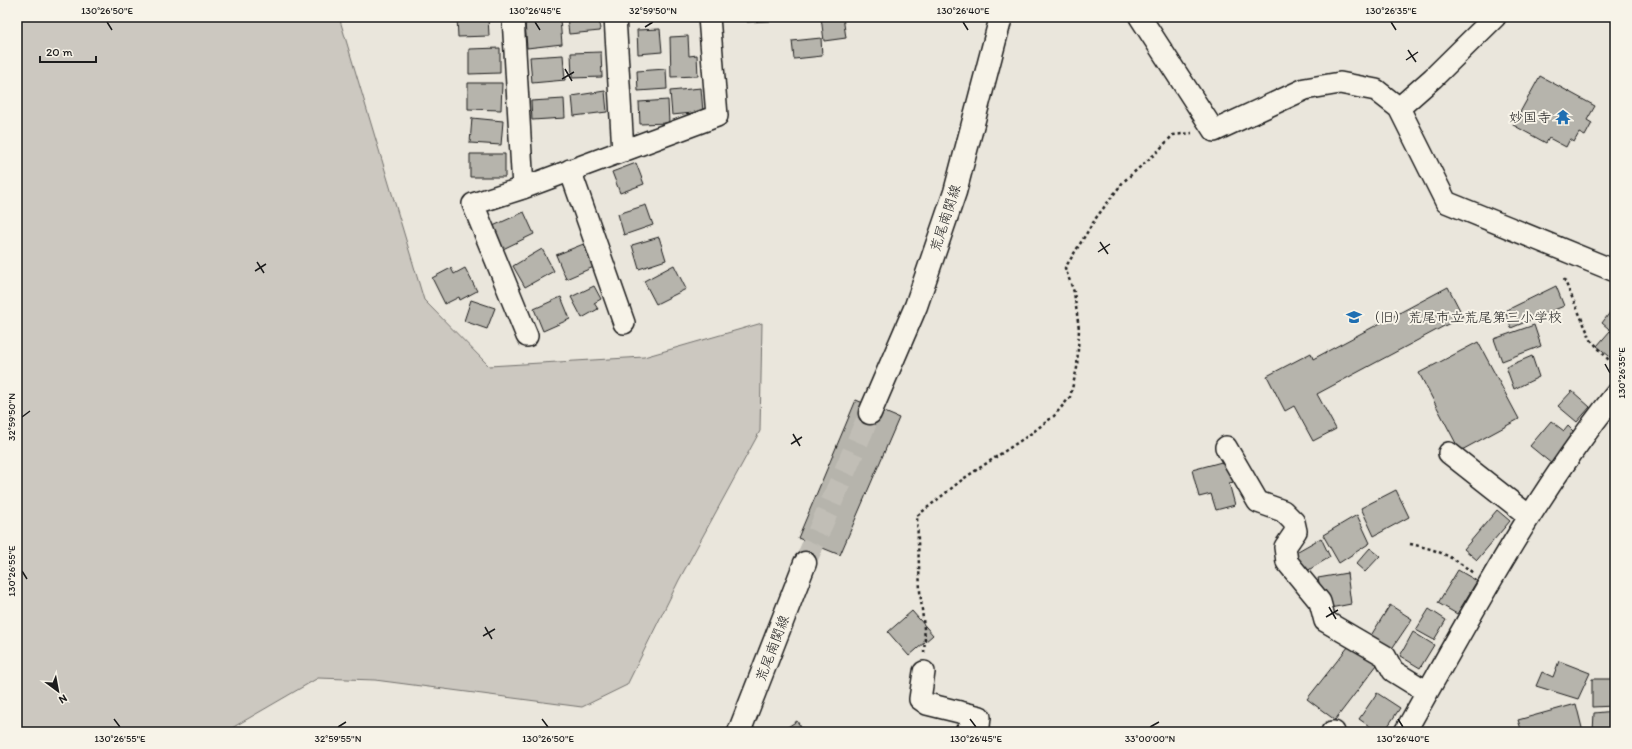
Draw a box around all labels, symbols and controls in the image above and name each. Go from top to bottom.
text: 130°26'50"E [81,4,134,17]
text: 130°26'45"E [509,4,561,17]
text: 32°59'50"N [629,4,677,17]
text: 130°26'40"E [937,4,990,17]
text: 130°26'35"E [1365,4,1417,17]
scale bar [40,38,96,64]
text: 20 m [46,45,73,59]
temple icon: 妙国寺 [1554,108,1572,126]
place label: 妙国寺 [1509,109,1551,126]
street label: 荒尾南関線 [927,182,964,254]
school or university icon: （旧）荒尾市立荒尾第三小学校 [1345,308,1363,326]
place label: （旧）荒尾市立荒尾第三小学校 [1366,309,1562,326]
text: 130°26'35"E [1615,347,1628,399]
text: 32°59'50"N [5,393,18,441]
text: 130°26'55"E [5,545,18,597]
street label: 荒尾南関線 [752,612,793,684]
north arrow [38,671,78,711]
text: N [56,692,70,707]
text: 130°26'55"E [94,732,146,745]
text: 32°59'55"N [315,732,362,745]
text: 130°26'50"E [522,732,575,745]
text: 130°26'45"E [950,732,1002,745]
text: 33°00'00"N [1125,732,1176,745]
text: 130°26'40"E [1377,732,1430,745]

